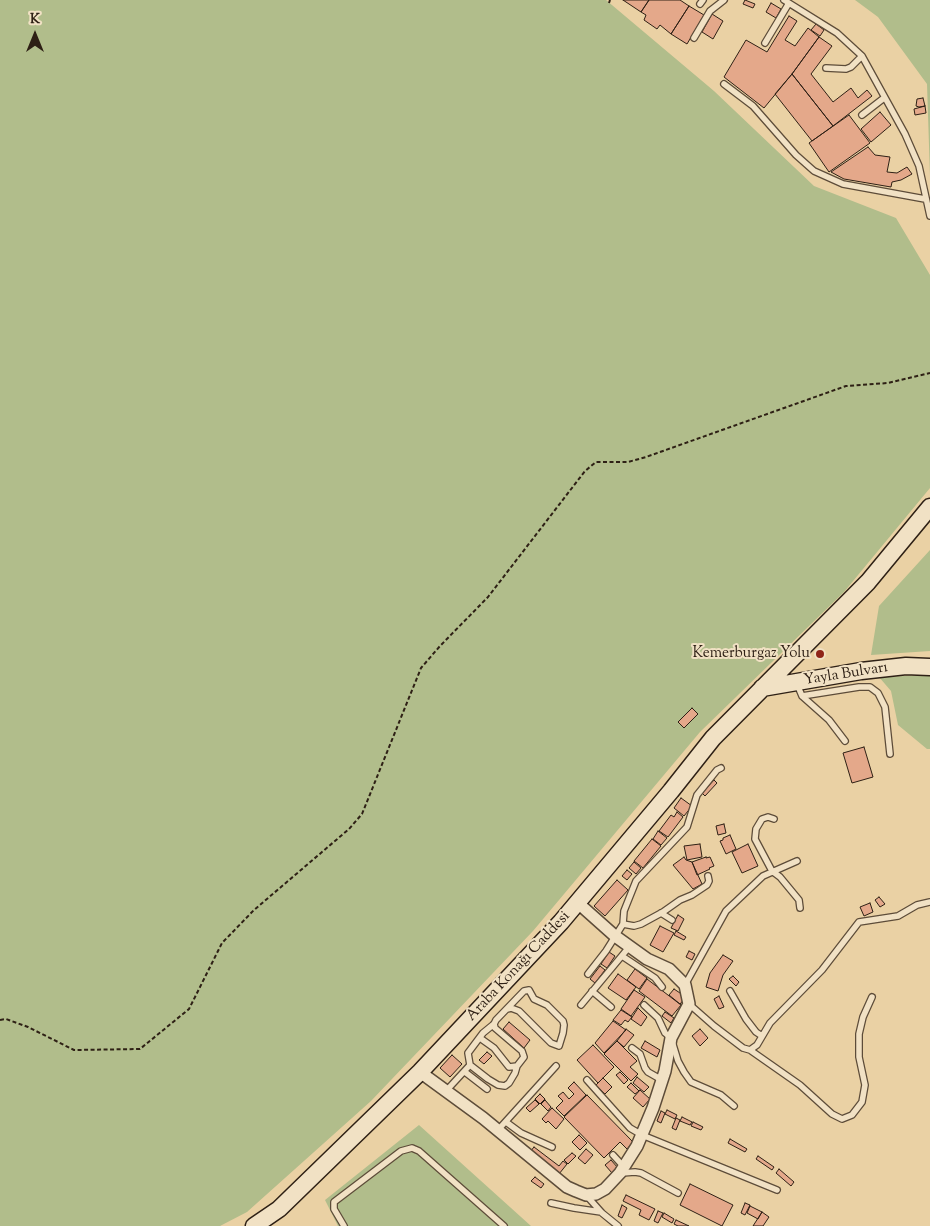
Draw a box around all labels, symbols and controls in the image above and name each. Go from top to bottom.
north arrow [10,10,60,60]
text: K [30,10,40,30]
place label: Kemerburgaz Yolu [693,645,810,663]
marker: Kemerburgaz Yolu [814,648,826,660]
street label: Yayla Bulvarı [803,659,889,691]
street label: Araba Konağı Caddesi [463,908,575,1026]

